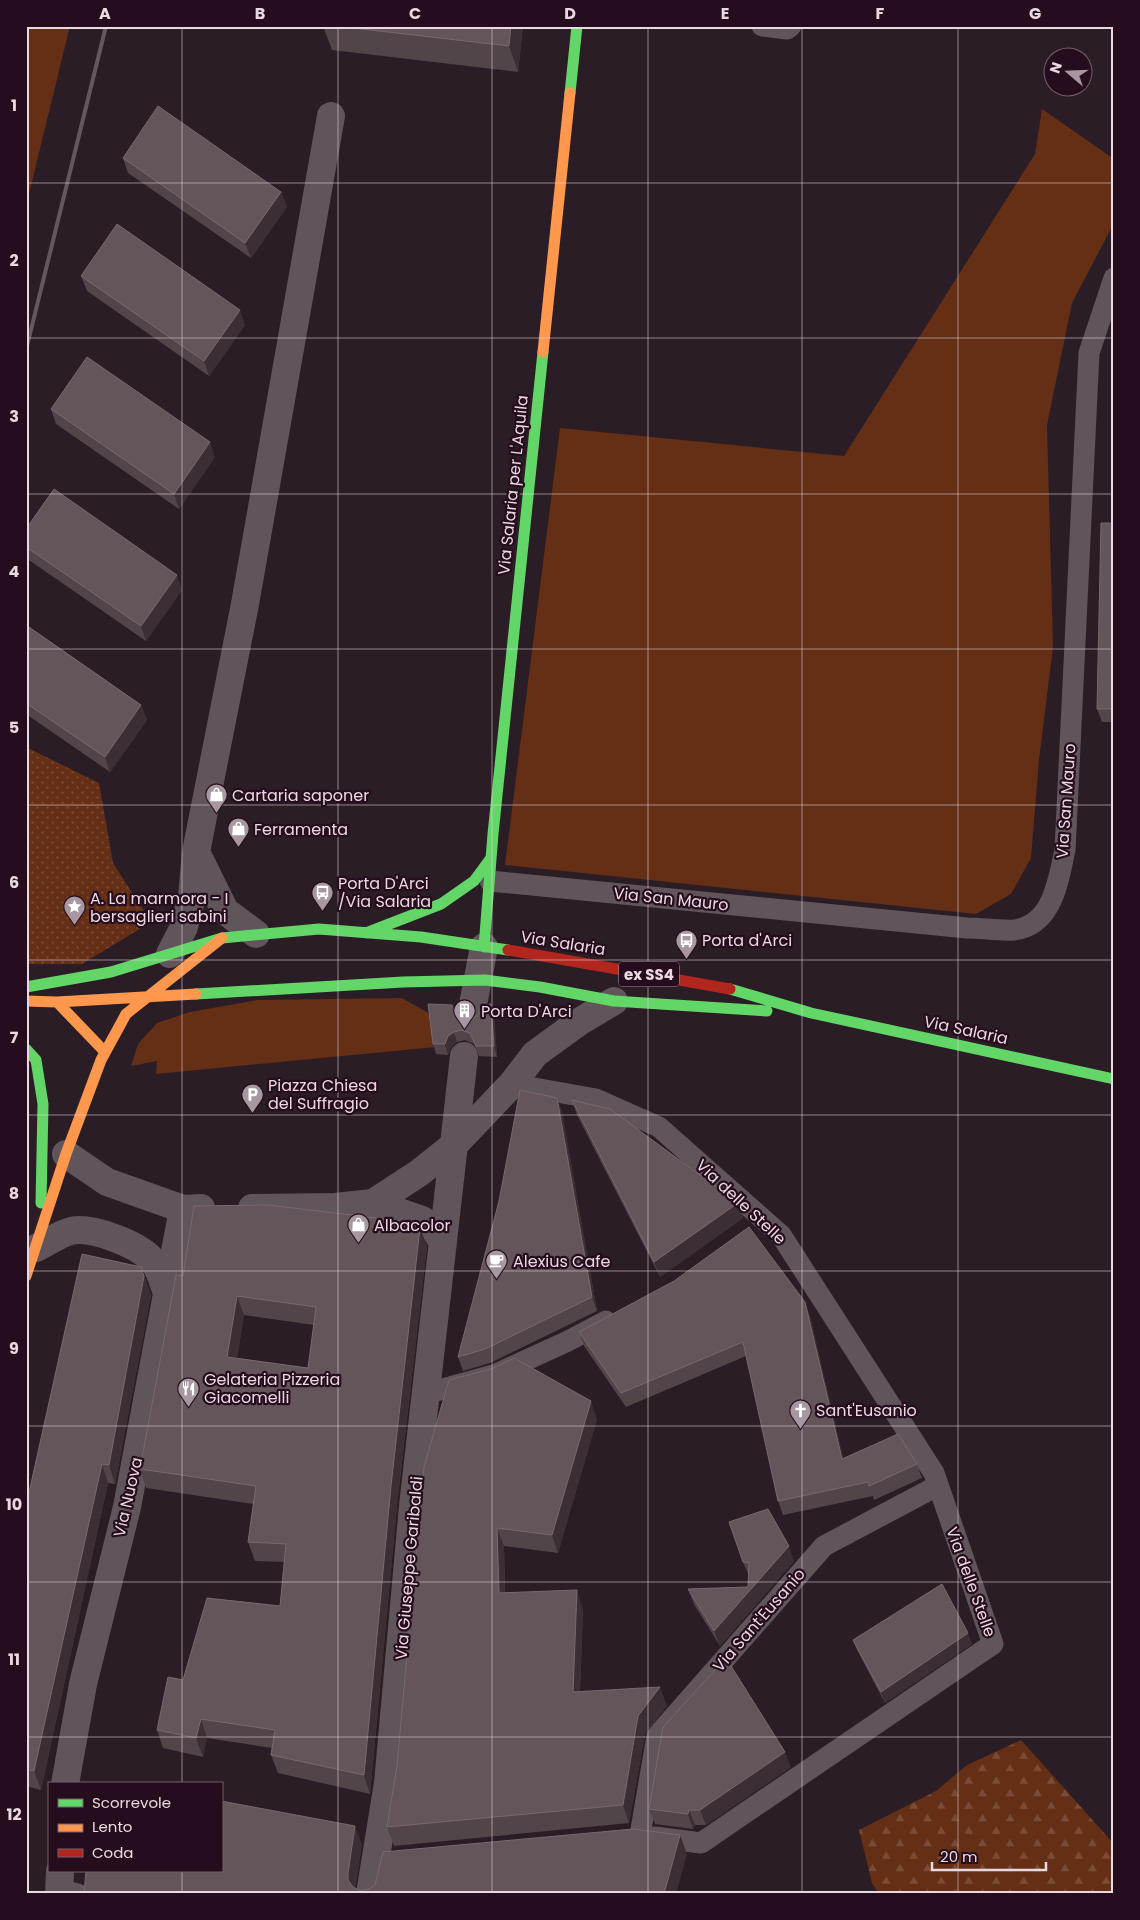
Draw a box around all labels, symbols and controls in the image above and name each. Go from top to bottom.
text: A [99,2,111,25]
text: B [255,2,265,25]
text: C [409,2,421,25]
text: D [564,2,576,25]
text: E [721,2,729,25]
text: F [876,2,885,25]
text: G [1029,2,1041,25]
north arrow [1042,48,1092,98]
text: N [1045,60,1067,76]
text: 1 [11,94,17,117]
text: 2 [9,249,19,272]
street label: Via Salaria per L'Aquila [492,394,534,576]
text: 3 [9,405,19,428]
text: 4 [9,560,20,583]
text: 5 [9,716,19,739]
street label: Via San Mauro [1050,743,1082,859]
shop icon: Cartaria saponer [204,783,228,814]
place label: Cartaria saponer [232,784,369,807]
shop icon: Ferramenta [226,817,250,848]
place label: Ferramenta [254,818,348,841]
text: 6 [9,871,19,894]
place label: Porta D'Arci /Via Salaria [338,872,431,913]
bus stop icon: Porta D'Arci /Via Salaria [310,880,334,911]
street label: Via San Mauro [612,882,730,916]
place label: A. La marmora - I bersaglieri sabini [90,887,228,928]
place icon: A. La marmora - I bersaglieri sabini [62,895,86,926]
street label: Via Salaria [519,925,607,961]
bus stop icon: Porta d'Arci [674,928,698,959]
place label: Porta d'Arci [702,929,792,952]
road number: ex SS4 [619,962,679,986]
building icon: Porta D'Arci [453,999,477,1030]
place label: Porta D'Arci [481,1000,572,1023]
street label: Via Salaria [922,1010,1010,1050]
text: 7 [10,1026,19,1049]
place label: Piazza Chiesa del Suffragio [268,1074,377,1115]
parking icon: Piazza Chiesa del Suffragio [240,1082,264,1113]
street label: Via delle Stelle [691,1154,791,1250]
text: 8 [9,1182,19,1205]
shop icon: Albacolor [346,1213,370,1244]
place label: Albacolor [374,1214,450,1237]
cafe icon: Alexius Cafe [485,1249,509,1280]
place label: Alexius Cafe [513,1250,611,1273]
text: 9 [9,1337,19,1360]
place label: Gelateria Pizzeria Giacomelli [204,1368,340,1409]
restaurant icon: Gelateria Pizzeria Giacomelli [176,1376,200,1407]
church icon: Sant'Eusanio [788,1398,812,1429]
place label: Sant'Eusanio [816,1399,917,1422]
street label: Via Nuova [108,1455,148,1539]
street label: Via Giuseppe Garibaldi [390,1475,428,1661]
text: 10 [6,1493,22,1516]
street label: Via delle Stelle [940,1524,1002,1640]
street label: Via Sant'Eusanio [707,1563,811,1677]
text: 11 [8,1648,20,1671]
legend [48,1782,222,1872]
text: Scorrevole [92,1792,171,1813]
text: 12 [6,1803,22,1826]
text: Lento [92,1816,132,1837]
scale bar [932,1840,1046,1872]
text: Coda [92,1842,133,1863]
text: 20 m [940,1846,978,1867]

